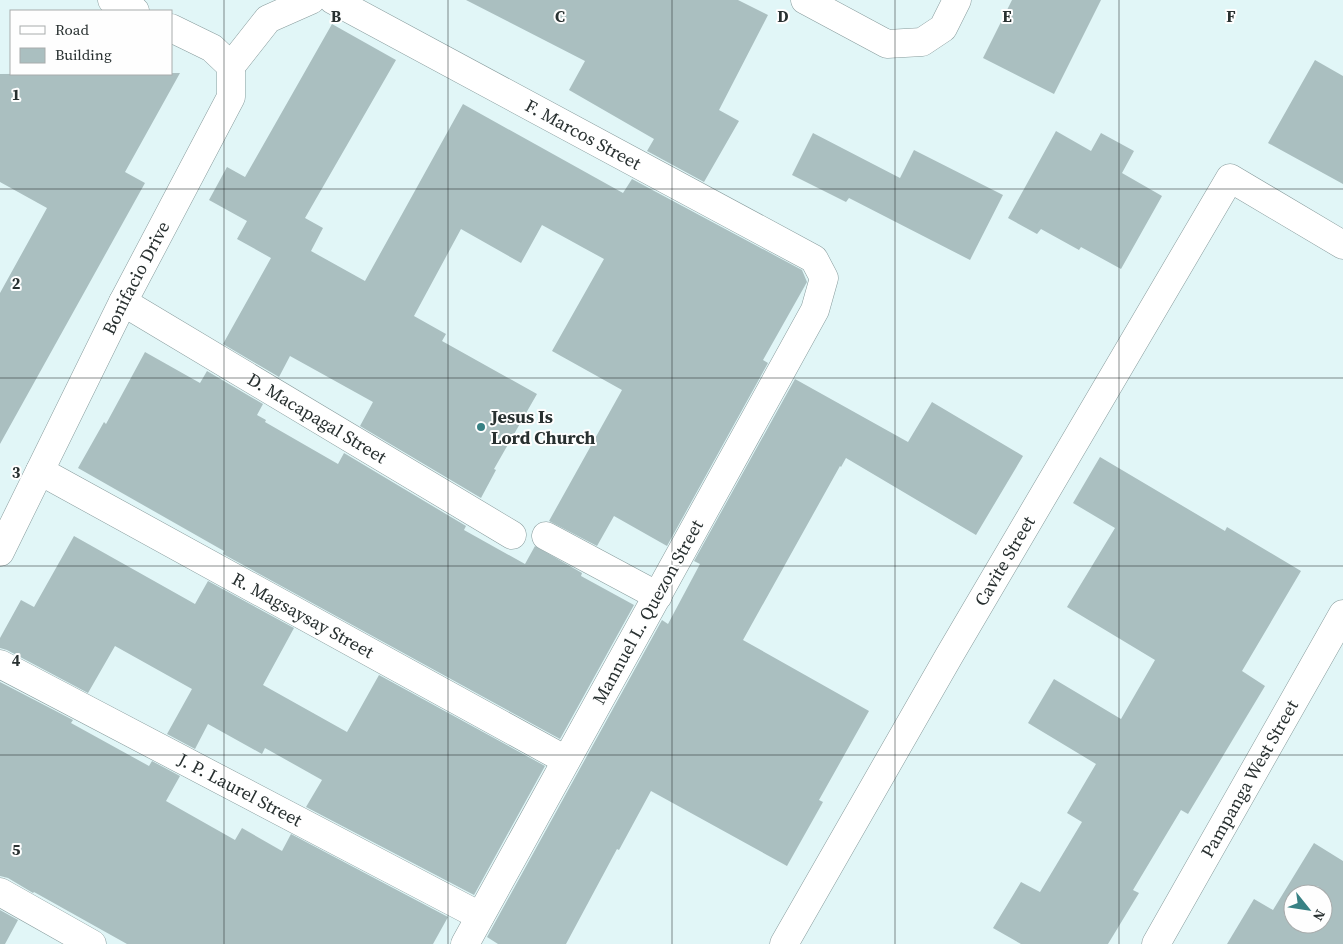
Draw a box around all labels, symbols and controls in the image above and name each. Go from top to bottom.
text: B [331,5,342,27]
text: C [555,5,565,27]
text: D [777,5,789,27]
text: E [1002,5,1012,27]
text: F [1226,5,1236,27]
legend [10,10,172,75]
text: Road [55,19,89,40]
text: Building [55,44,112,65]
text: 1 [12,83,20,105]
street label: F. Marcos Street [521,93,646,176]
street label: Bonifacio Drive [96,217,175,339]
text: 2 [12,272,21,294]
street label: D. Macapagal Street [243,366,392,469]
place label: Jesus Is Lord Church [490,404,595,450]
marker: Jesus Is Lord Church [475,421,487,433]
text: 3 [12,461,21,483]
street label: Cavite Street [968,511,1041,610]
street label: Mannuel L. Quezon Street [586,515,709,709]
street label: R. Magsaysay Street [228,566,379,664]
text: 4 [12,649,21,671]
street label: Pampanga West Street [1195,695,1304,862]
street label: J. P. Laurel Street [173,746,307,832]
text: 5 [12,838,21,860]
north arrow [1283,884,1333,934]
text: N [1308,906,1330,925]

